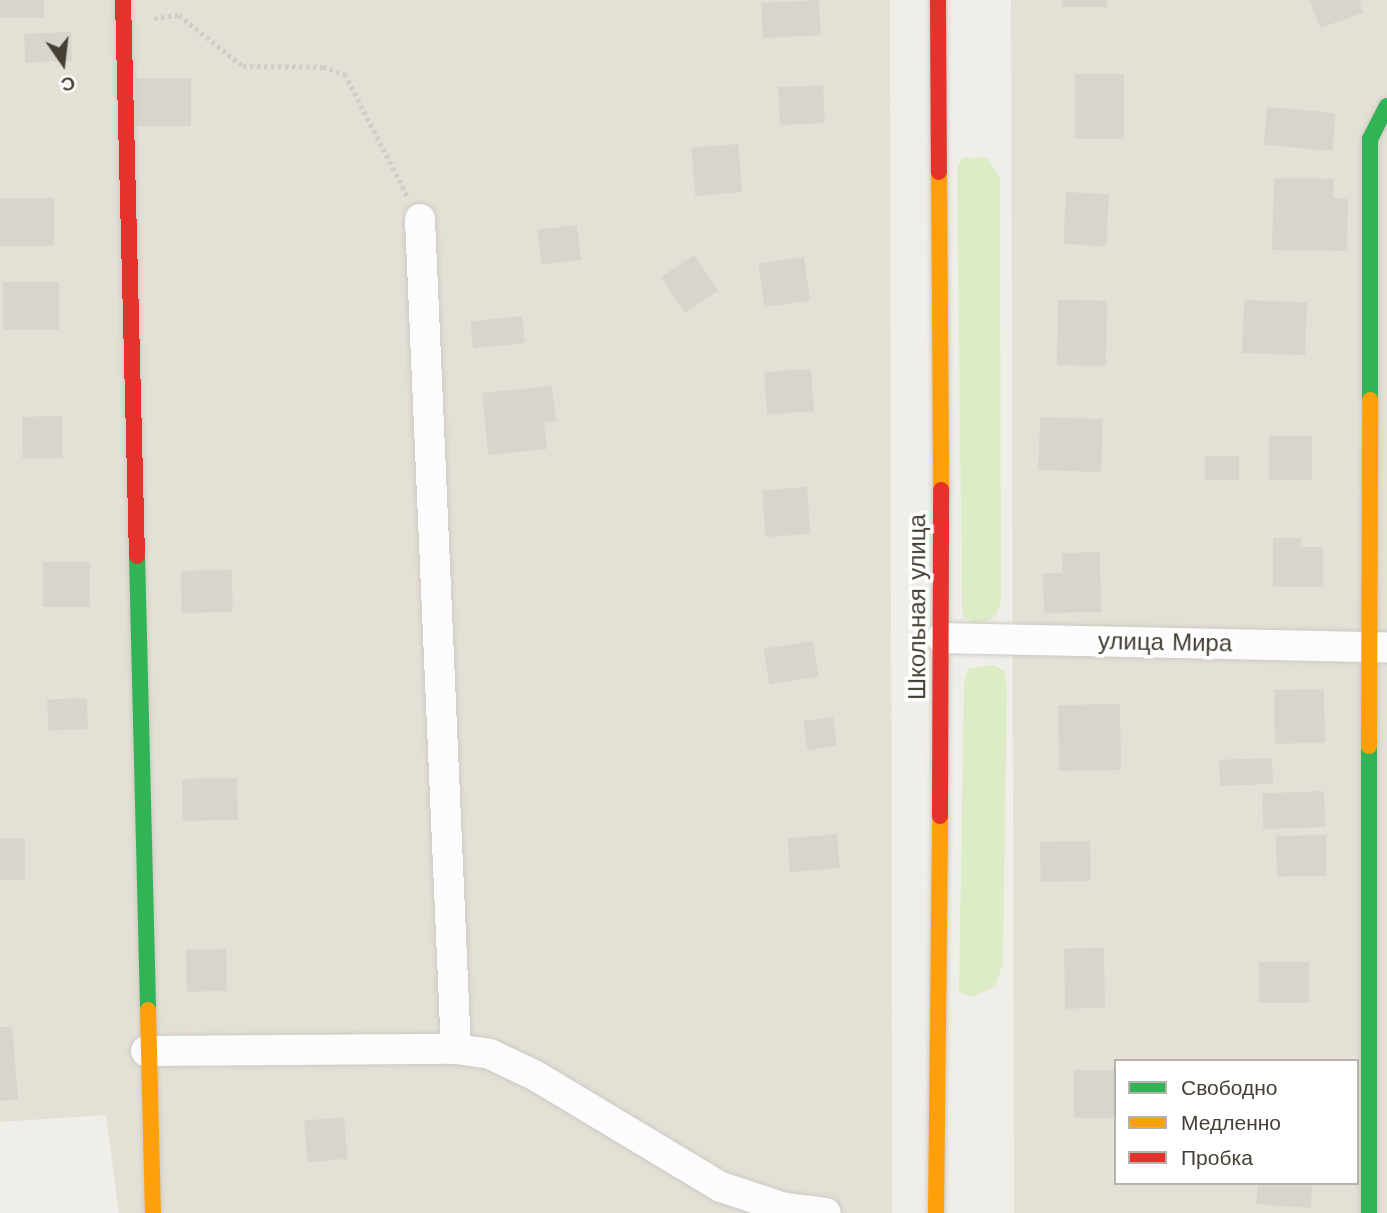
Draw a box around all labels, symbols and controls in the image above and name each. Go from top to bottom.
north arrow [28,28,98,98]
text: С [59,71,78,97]
street label: Школьная улица [904,514,932,700]
street label: улица Мира [1098,627,1232,659]
legend [1114,1059,1359,1185]
text: Свободно [1181,1075,1278,1100]
text: Медленно [1181,1110,1281,1135]
text: Пробка [1181,1145,1253,1170]

